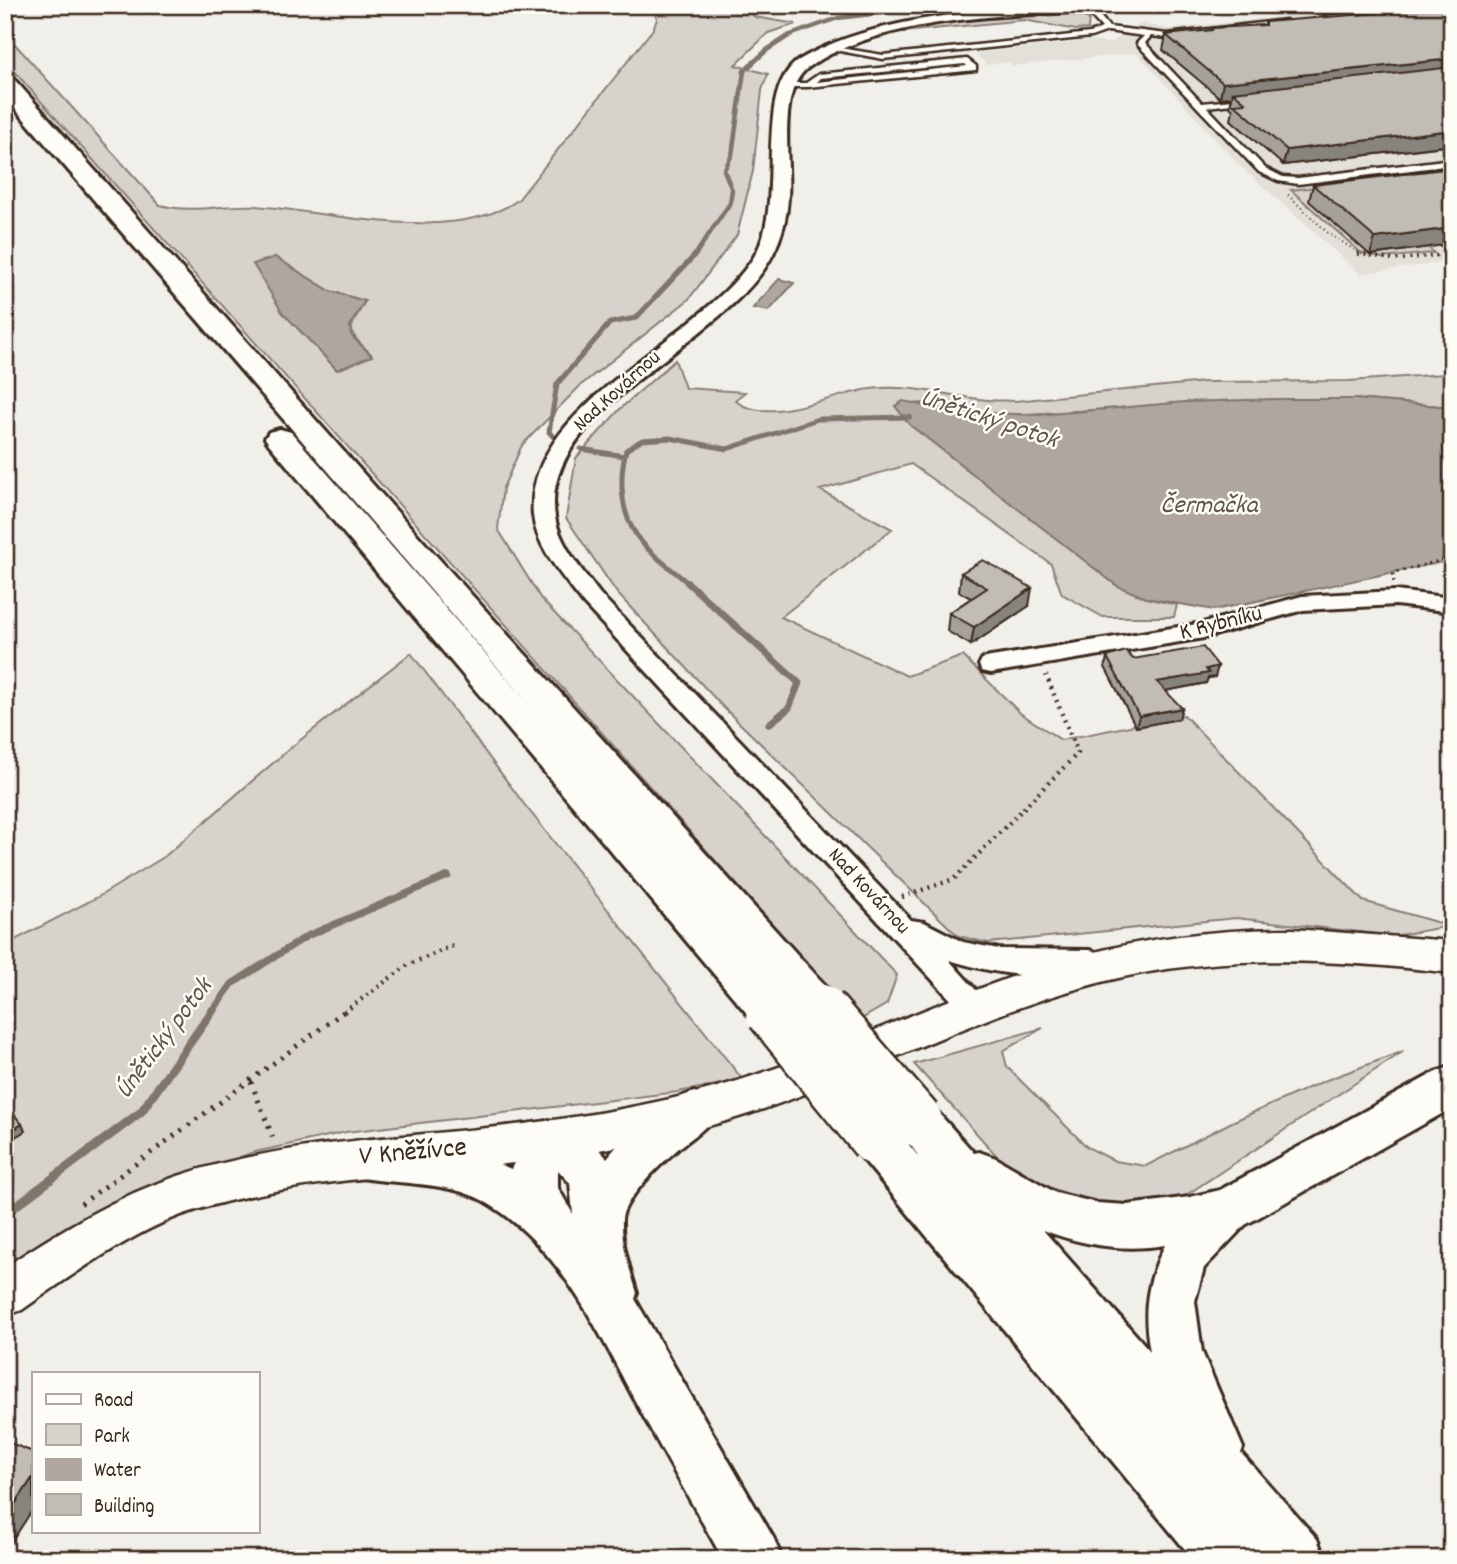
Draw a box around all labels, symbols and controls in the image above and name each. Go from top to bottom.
street label: Nad Kovárnou [567,344,669,440]
water label: Únětický potok [916,380,1065,460]
water label: Čermačka [1160,488,1259,525]
street label: K Rybníku [1176,597,1266,651]
street label: Nad Kovárnou [820,842,916,942]
water label: Únětický potok [107,969,224,1107]
street label: V Kněžívce [358,1129,468,1179]
legend [32,1372,259,1532]
text: Road [94,1387,133,1417]
text: Park [94,1423,130,1453]
text: Water [94,1457,141,1487]
text: Building [94,1493,154,1523]

